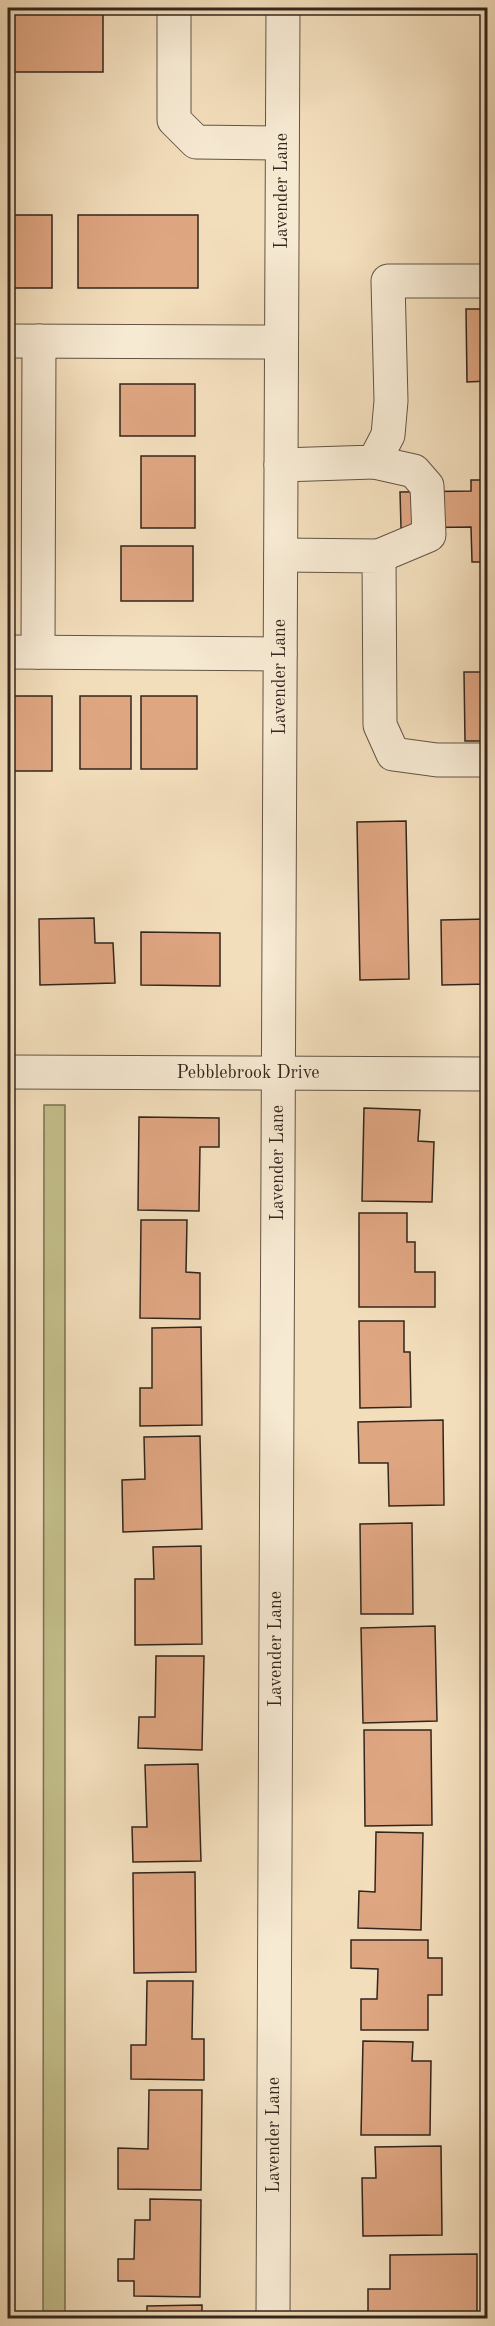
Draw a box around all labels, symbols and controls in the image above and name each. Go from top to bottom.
street label: Lavender Lane [273,133,291,249]
street label: Lavender Lane [271,619,289,735]
street label: Pebblebrook Drive [176,1064,320,1082]
street label: Lavender Lane [269,1105,287,1221]
street label: Lavender Lane [267,1591,285,1707]
street label: Lavender Lane [265,2077,283,2193]

